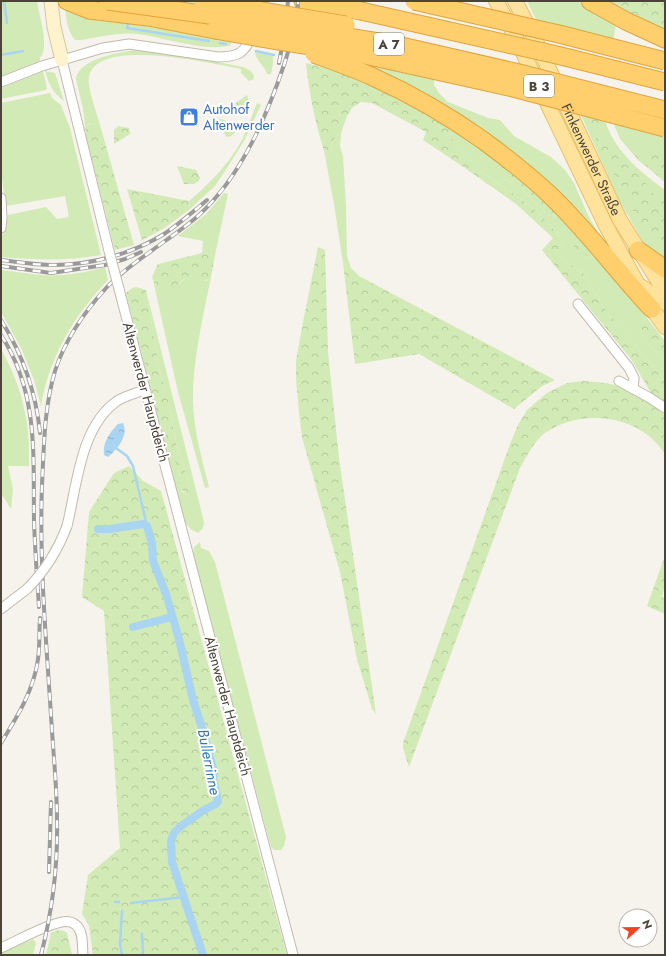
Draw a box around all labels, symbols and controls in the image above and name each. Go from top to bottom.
road number: A 7 [374,33,404,55]
road number: B 3 [524,75,554,97]
place label: Autohof Altenwerder [203,99,275,135]
street label: Finkenwerder Straße [557,100,626,219]
shop icon: Autohof Altenwerder [178,106,200,128]
street label: Altenwerder Hauptdeich [118,320,174,464]
street label: Altenwerder Hauptdeich [200,634,256,778]
water label: Bullerrinne [192,727,226,797]
north arrow [618,908,658,948]
text: N [638,917,656,931]

